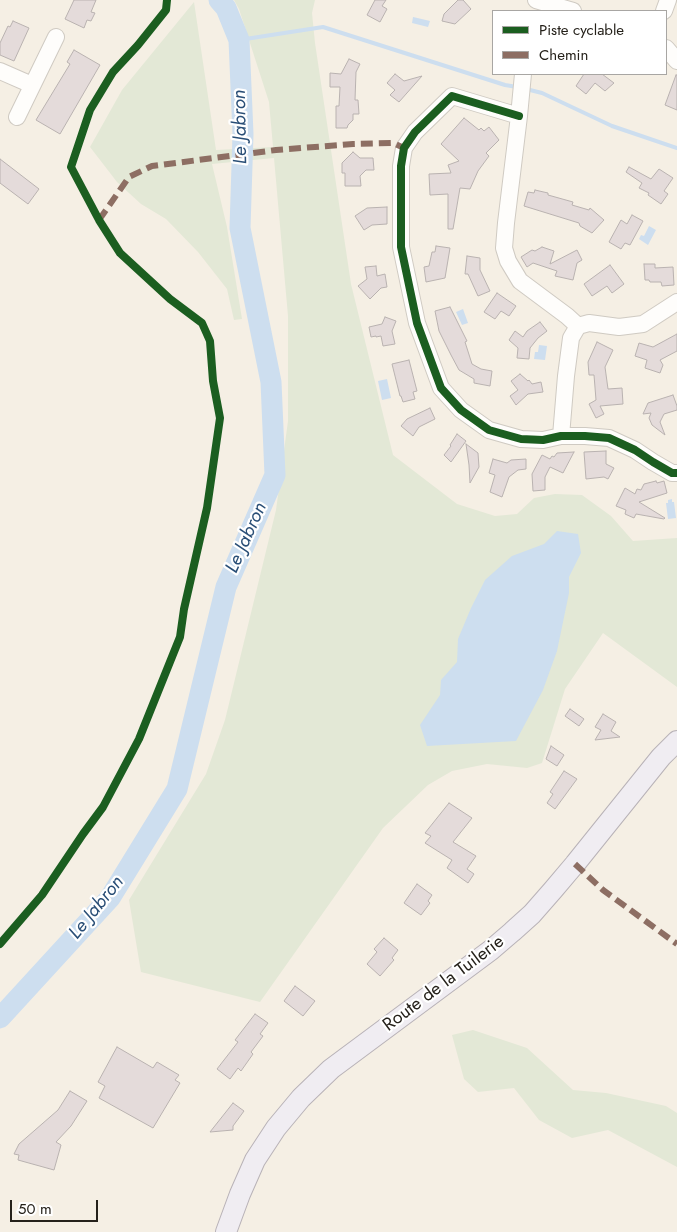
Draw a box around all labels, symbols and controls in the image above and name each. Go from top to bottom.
legend [492,10,667,75]
text: Piste cyclable [539,19,624,41]
text: Chemin [539,44,588,66]
water label: Le Jabron [229,89,253,165]
water label: Le Jabron [221,499,273,577]
water label: Le Jabron [65,872,129,944]
street label: Route de la Tuilerie [379,931,509,1037]
scale bar [12,1190,100,1222]
text: 50 m [18,1198,52,1220]

